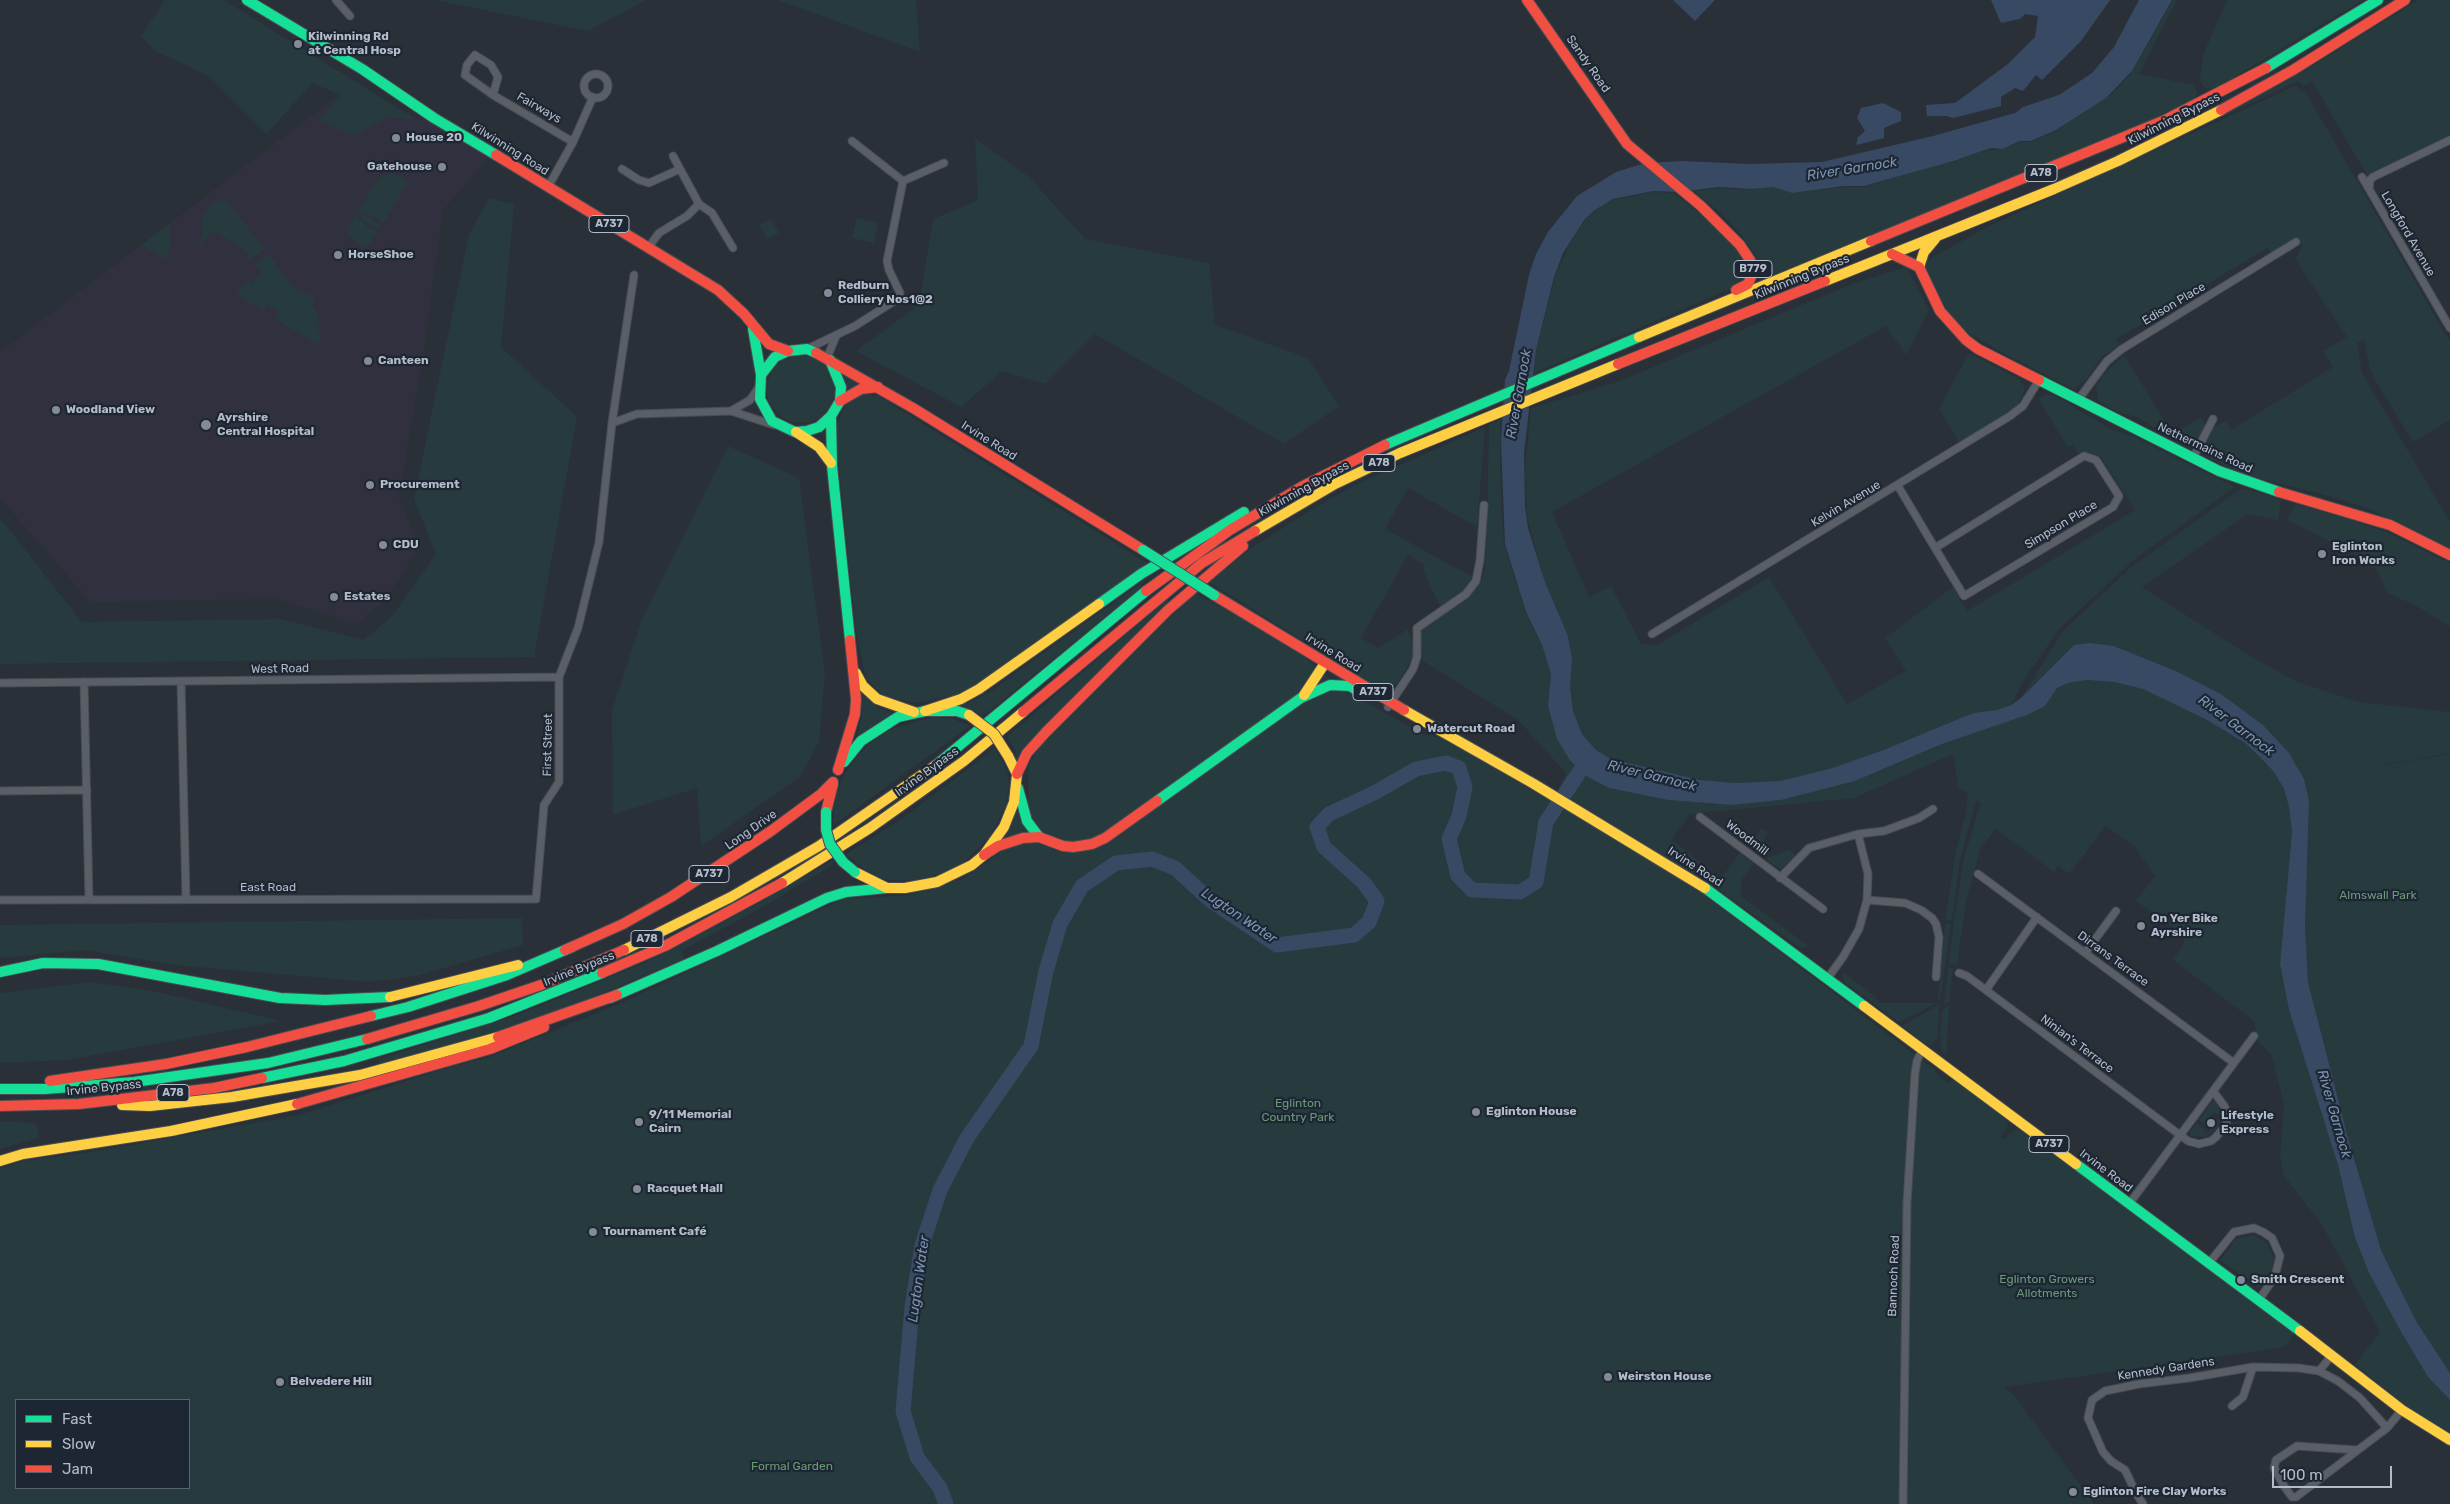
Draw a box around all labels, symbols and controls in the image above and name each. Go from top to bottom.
place label: Kilwinning Rd at Central Hosp [308,30,401,58]
street label: Sandy Road [1563,33,1613,95]
marker: Kilwinning Rd at Central Hosp [292,38,304,50]
street label: Fairways [514,89,564,127]
street label: Kilwinning Bypass [2126,90,2222,148]
street label: Kilwinning Road [469,119,551,179]
place label: House 20 [406,131,462,145]
marker: House 20 [390,132,402,144]
water label: River Garnock [1806,154,1898,184]
place label: Gatehouse [367,160,432,174]
marker: Gatehouse [436,161,448,173]
road number: A78 [2025,164,2057,182]
street label: Longford Avenue [2378,189,2438,279]
road number: A737 [589,215,629,232]
place label: HorseShoe [348,248,414,262]
marker: HorseShoe [332,249,344,261]
street label: Kilwinning Bypass [1752,251,1852,303]
road number: B779 [1734,260,1772,278]
place label: Redburn Colliery Nos1@2 [838,279,933,307]
street label: Edison Place [2140,280,2208,328]
marker: Redburn Colliery Nos1@2 [822,287,834,299]
water label: River Garnock [1503,348,1535,440]
place label: Canteen [378,354,429,368]
marker: Canteen [362,355,374,367]
place label: Woodland View [66,403,155,417]
marker: Woodland View [50,404,62,416]
place label: Ayrshire Central Hospital [217,411,314,439]
marker: Ayrshire Central Hospital [199,418,213,432]
street label: Irvine Road [959,418,1019,464]
street label: Nethermains Road [2155,420,2255,476]
road number: A78 [1363,454,1395,472]
street label: Kilwinning Bypass [1256,458,1352,520]
place label: Procurement [380,478,460,492]
street label: Kelvin Avenue [1809,478,1883,530]
marker: Procurement [364,479,376,491]
street label: Simpson Place [2022,498,2100,552]
place label: CDU [393,538,419,552]
marker: CDU [377,539,389,551]
place label: Eglinton Iron Works [2332,540,2395,568]
marker: Eglinton Iron Works [2316,548,2328,560]
place label: Estates [344,590,390,604]
marker: Estates [328,591,340,603]
street label: Irvine Road [1303,630,1363,676]
street label: West Road [251,661,309,677]
road number: A737 [1353,684,1393,700]
water label: River Garnock [2195,692,2277,760]
street label: First Street [540,713,556,777]
place label: Watercut Road [1427,722,1515,736]
marker: Watercut Road [1411,723,1423,735]
street label: Irvine Bypass [892,744,962,800]
water label: River Garnock [1606,757,1698,795]
street label: Long Drive [722,807,780,853]
street label: Woodmill [1723,817,1771,859]
street label: Irvine Road [1665,844,1725,890]
road number: A737 [689,866,729,882]
street label: East Road [240,881,296,895]
water label: Lugton Water [1198,885,1280,947]
park label: Almswall Park [2339,889,2417,903]
place label: On Yer Bike Ayrshire [2151,912,2218,940]
marker: On Yer Bike Ayrshire [2135,920,2147,932]
street label: Dirrans Terrace [2075,928,2151,990]
road number: A78 [631,931,663,948]
street label: Irvine Bypass [542,948,616,990]
street label: Ninian's Terrace [2038,1012,2116,1076]
water label: River Garnock [2313,1068,2355,1160]
street label: Irvine Bypass [66,1077,142,1099]
road number: A78 [157,1084,189,1102]
park label: Eglinton Country Park [1261,1097,1335,1125]
place label: Eglinton House [1486,1105,1577,1119]
marker: Eglinton House [1470,1106,1482,1118]
place label: 9/11 Memorial Cairn [649,1108,732,1136]
place label: Lifestyle Express [2221,1109,2274,1137]
marker: 9/11 Memorial Cairn [633,1116,645,1128]
marker: Lifestyle Express [2205,1117,2217,1129]
road number: A737 [2029,1136,2069,1152]
street label: Irvine Road [2077,1146,2135,1196]
place label: Racquet Hall [647,1182,723,1196]
marker: Racquet Hall [631,1183,643,1195]
place label: Tournament Café [603,1225,707,1239]
marker: Tournament Café [587,1226,599,1238]
water label: Lugton Water [905,1235,933,1323]
street label: Bannoch Road [1885,1235,1903,1317]
park label: Eglinton Growers Allotments [1999,1273,2095,1301]
place label: Smith Crescent [2251,1273,2344,1287]
marker: Smith Crescent [2235,1274,2247,1286]
street label: Kennedy Gardens [2116,1354,2216,1384]
place label: Weirston House [1618,1370,1711,1384]
marker: Weirston House [1602,1371,1614,1383]
place label: Belvedere Hill [290,1375,372,1389]
marker: Belvedere Hill [274,1376,286,1388]
legend [15,1399,190,1489]
text: Fast [62,1410,92,1428]
text: Slow [62,1435,95,1453]
scale bar [2275,1456,2395,1488]
text: Jam [62,1460,93,1478]
park label: Formal Garden [751,1460,833,1474]
text: 100 m [2280,1466,2322,1484]
place label: Eglinton Fire Clay Works [2083,1485,2226,1499]
marker: Eglinton Fire Clay Works [2067,1486,2079,1498]

